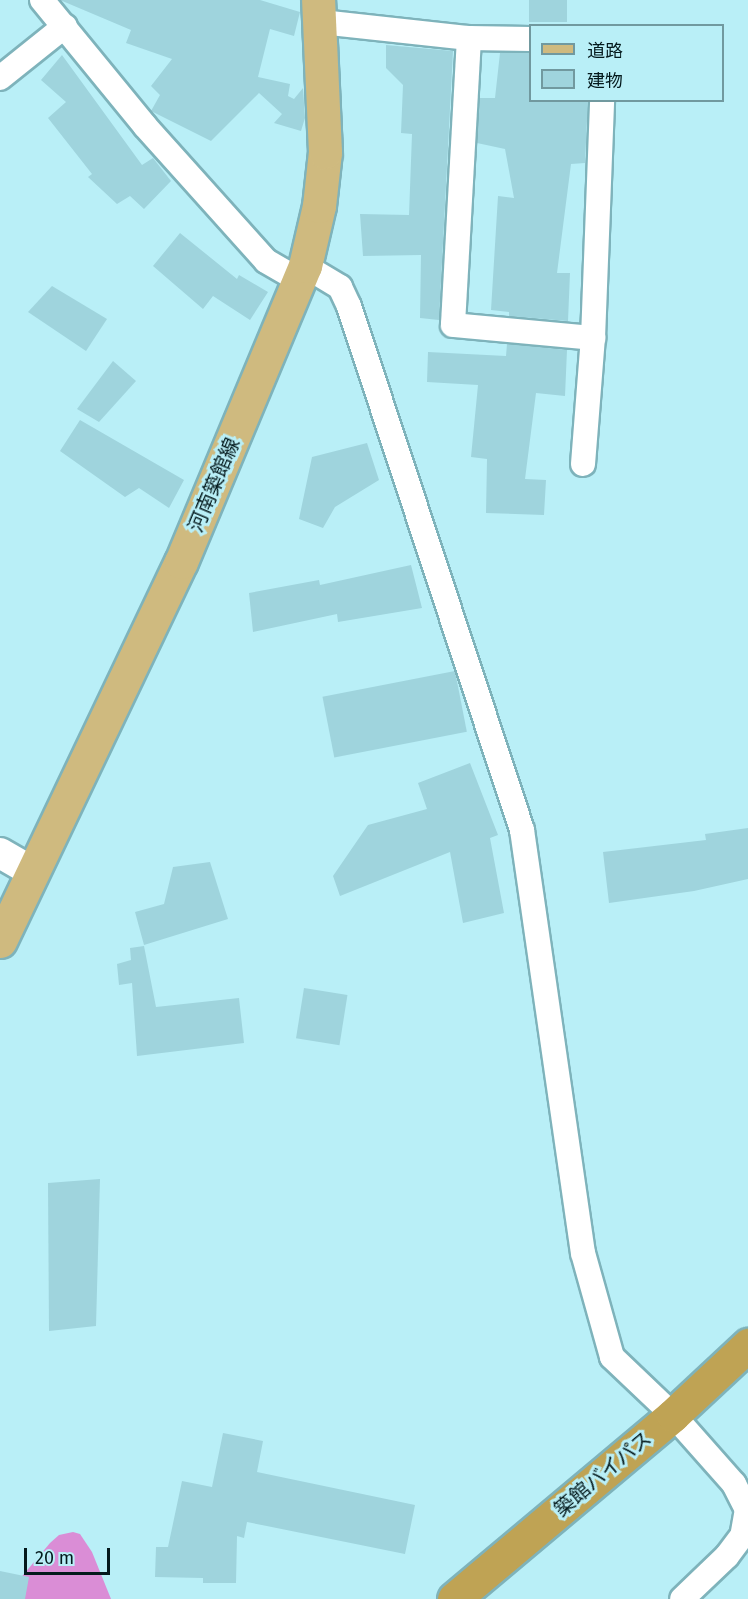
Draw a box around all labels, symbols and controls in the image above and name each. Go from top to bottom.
legend [529,24,724,102]
text: 道路 [587,40,623,62]
text: 建物 [587,70,623,92]
street label: 河南築館線 [183,434,245,536]
street label: 築館バイパス [549,1426,657,1522]
scale bar [27,1536,112,1574]
text: 20 m [35,1547,74,1569]

